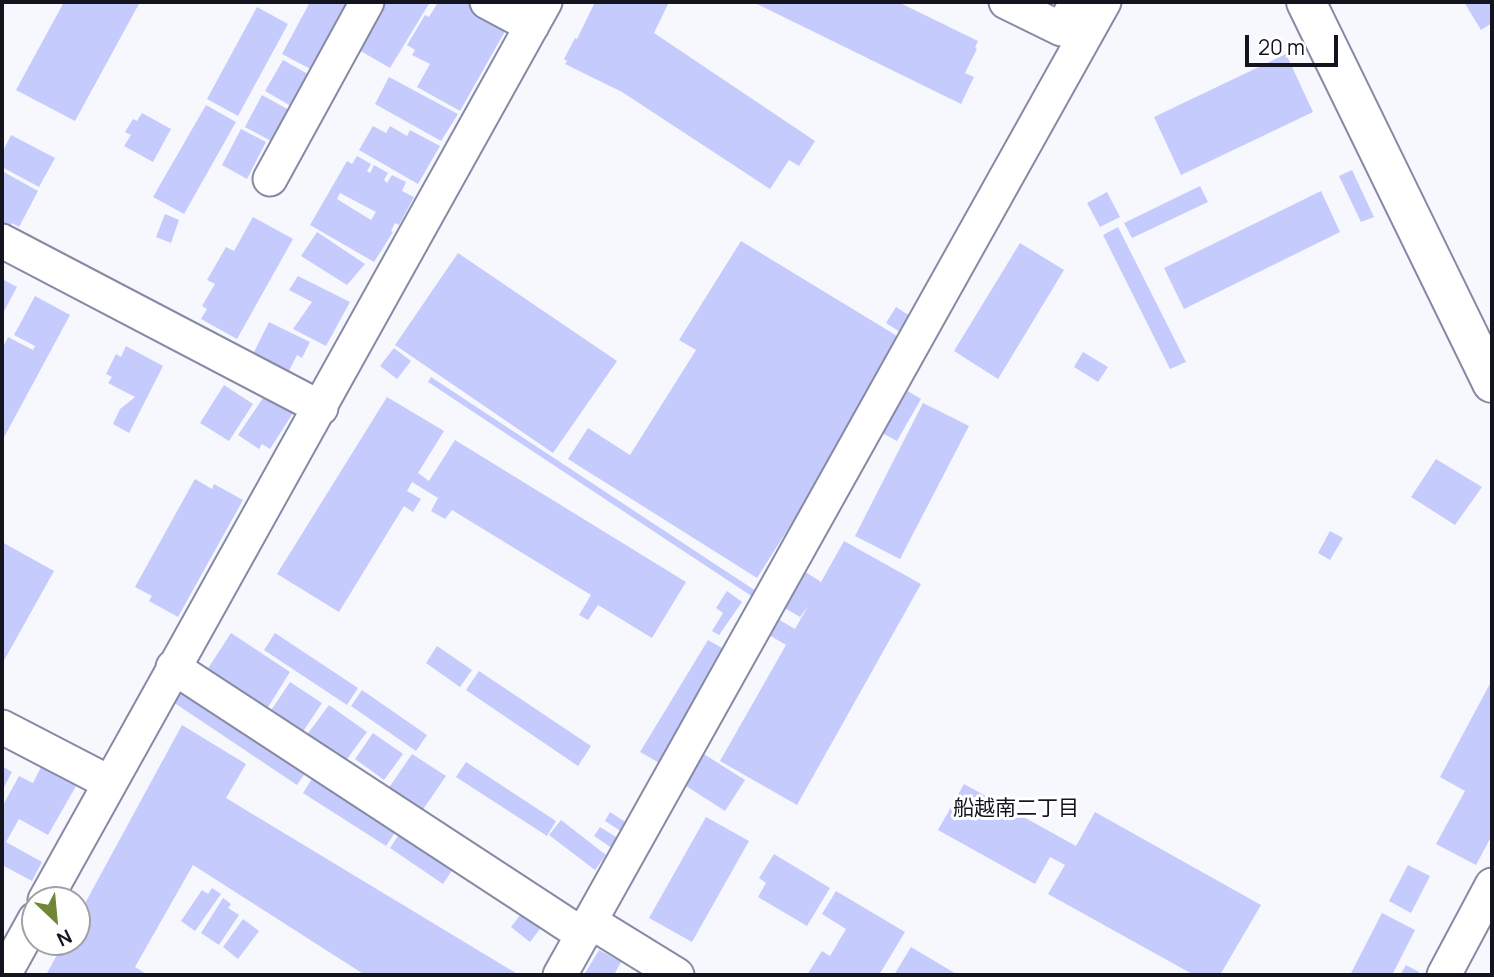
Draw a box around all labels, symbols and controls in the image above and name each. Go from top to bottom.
scale bar [1249,21,1342,65]
text: 20 m [1258,33,1305,61]
district label: 船越南二丁目 [953,796,1079,822]
north arrow [21,886,91,956]
text: N [52,923,76,953]

